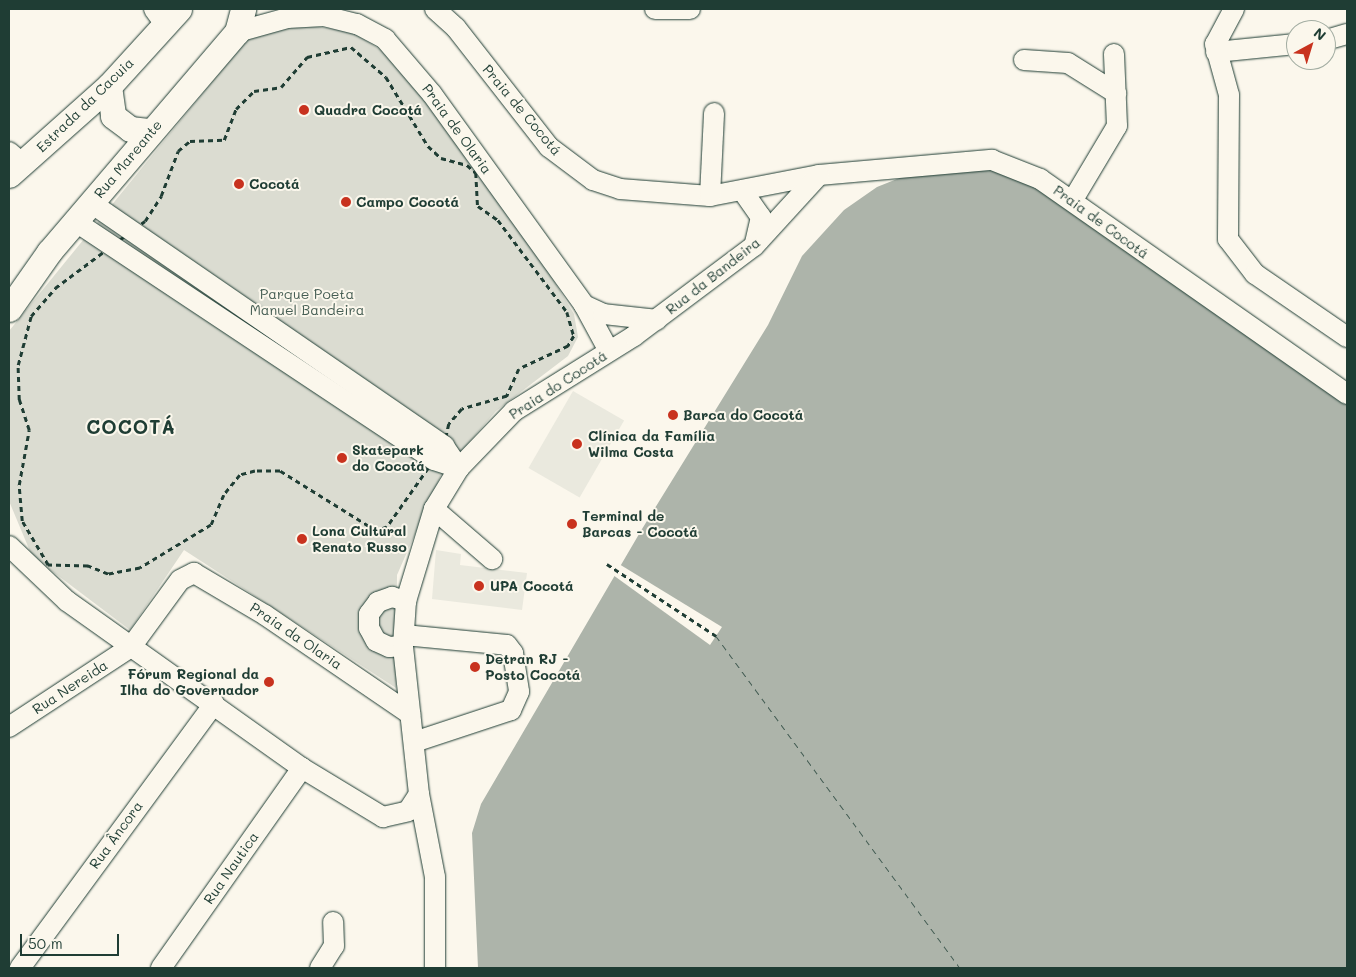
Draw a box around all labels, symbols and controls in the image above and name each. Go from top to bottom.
north arrow [1286,20,1336,70]
text: N [1310,23,1330,44]
street label: Estrada da Cacuia [33,54,137,156]
street label: Praia de Cocotá [479,61,565,159]
street label: Praia de Olaria [419,81,495,177]
place label: Quadra Cocotá [314,102,422,118]
marker: Quadra Cocotá [298,104,310,116]
street label: Rua Mareante [90,117,166,201]
place label: Cocotá [249,176,300,192]
marker: Cocotá [233,178,245,190]
street label: Praia de Cocotá [1050,182,1152,262]
place label: Campo Cocotá [356,194,459,210]
marker: Campo Cocotá [340,196,352,208]
street label: Rua da Bandeira [663,234,763,318]
park label: Parque Poeta Manuel Bandeira [250,286,364,318]
street label: Praia do Cocotá [506,347,610,423]
place label: Barca do Cocotá [683,407,803,423]
marker: Barca do Cocotá [667,409,679,421]
district label: COCOTÁ [85,416,177,438]
place label: Clínica da Família Wilma Costa [588,428,715,461]
marker: Clínica da Família Wilma Costa [570,437,584,451]
place label: Skatepark do Cocotá [352,442,425,474]
marker: Skatepark do Cocotá [336,452,348,464]
place label: Terminal de Barcas - Cocotá [582,508,698,540]
marker: Terminal de Barcas - Cocotá [566,518,578,530]
place label: Lona Cultural Renato Russo [312,523,407,556]
marker: Lona Cultural Renato Russo [296,533,308,545]
place label: UPA Cocotá [490,578,574,594]
marker: UPA Cocotá [472,579,486,593]
street label: Praia da Olaria [247,599,345,673]
place label: Detran RJ - Posto Cocotá [485,651,580,684]
street label: Rua Nereida [29,656,111,718]
marker: Detran RJ - Posto Cocotá [469,661,481,673]
place label: Fórum Regional da Ilha do Governador [120,666,259,699]
marker: Fórum Regional da Ilha do Governador [263,676,275,688]
street label: Rua Âncora [86,798,146,872]
street label: Rua Nautica [200,829,262,907]
scale bar [22,924,121,956]
text: 50 m [28,933,63,953]

